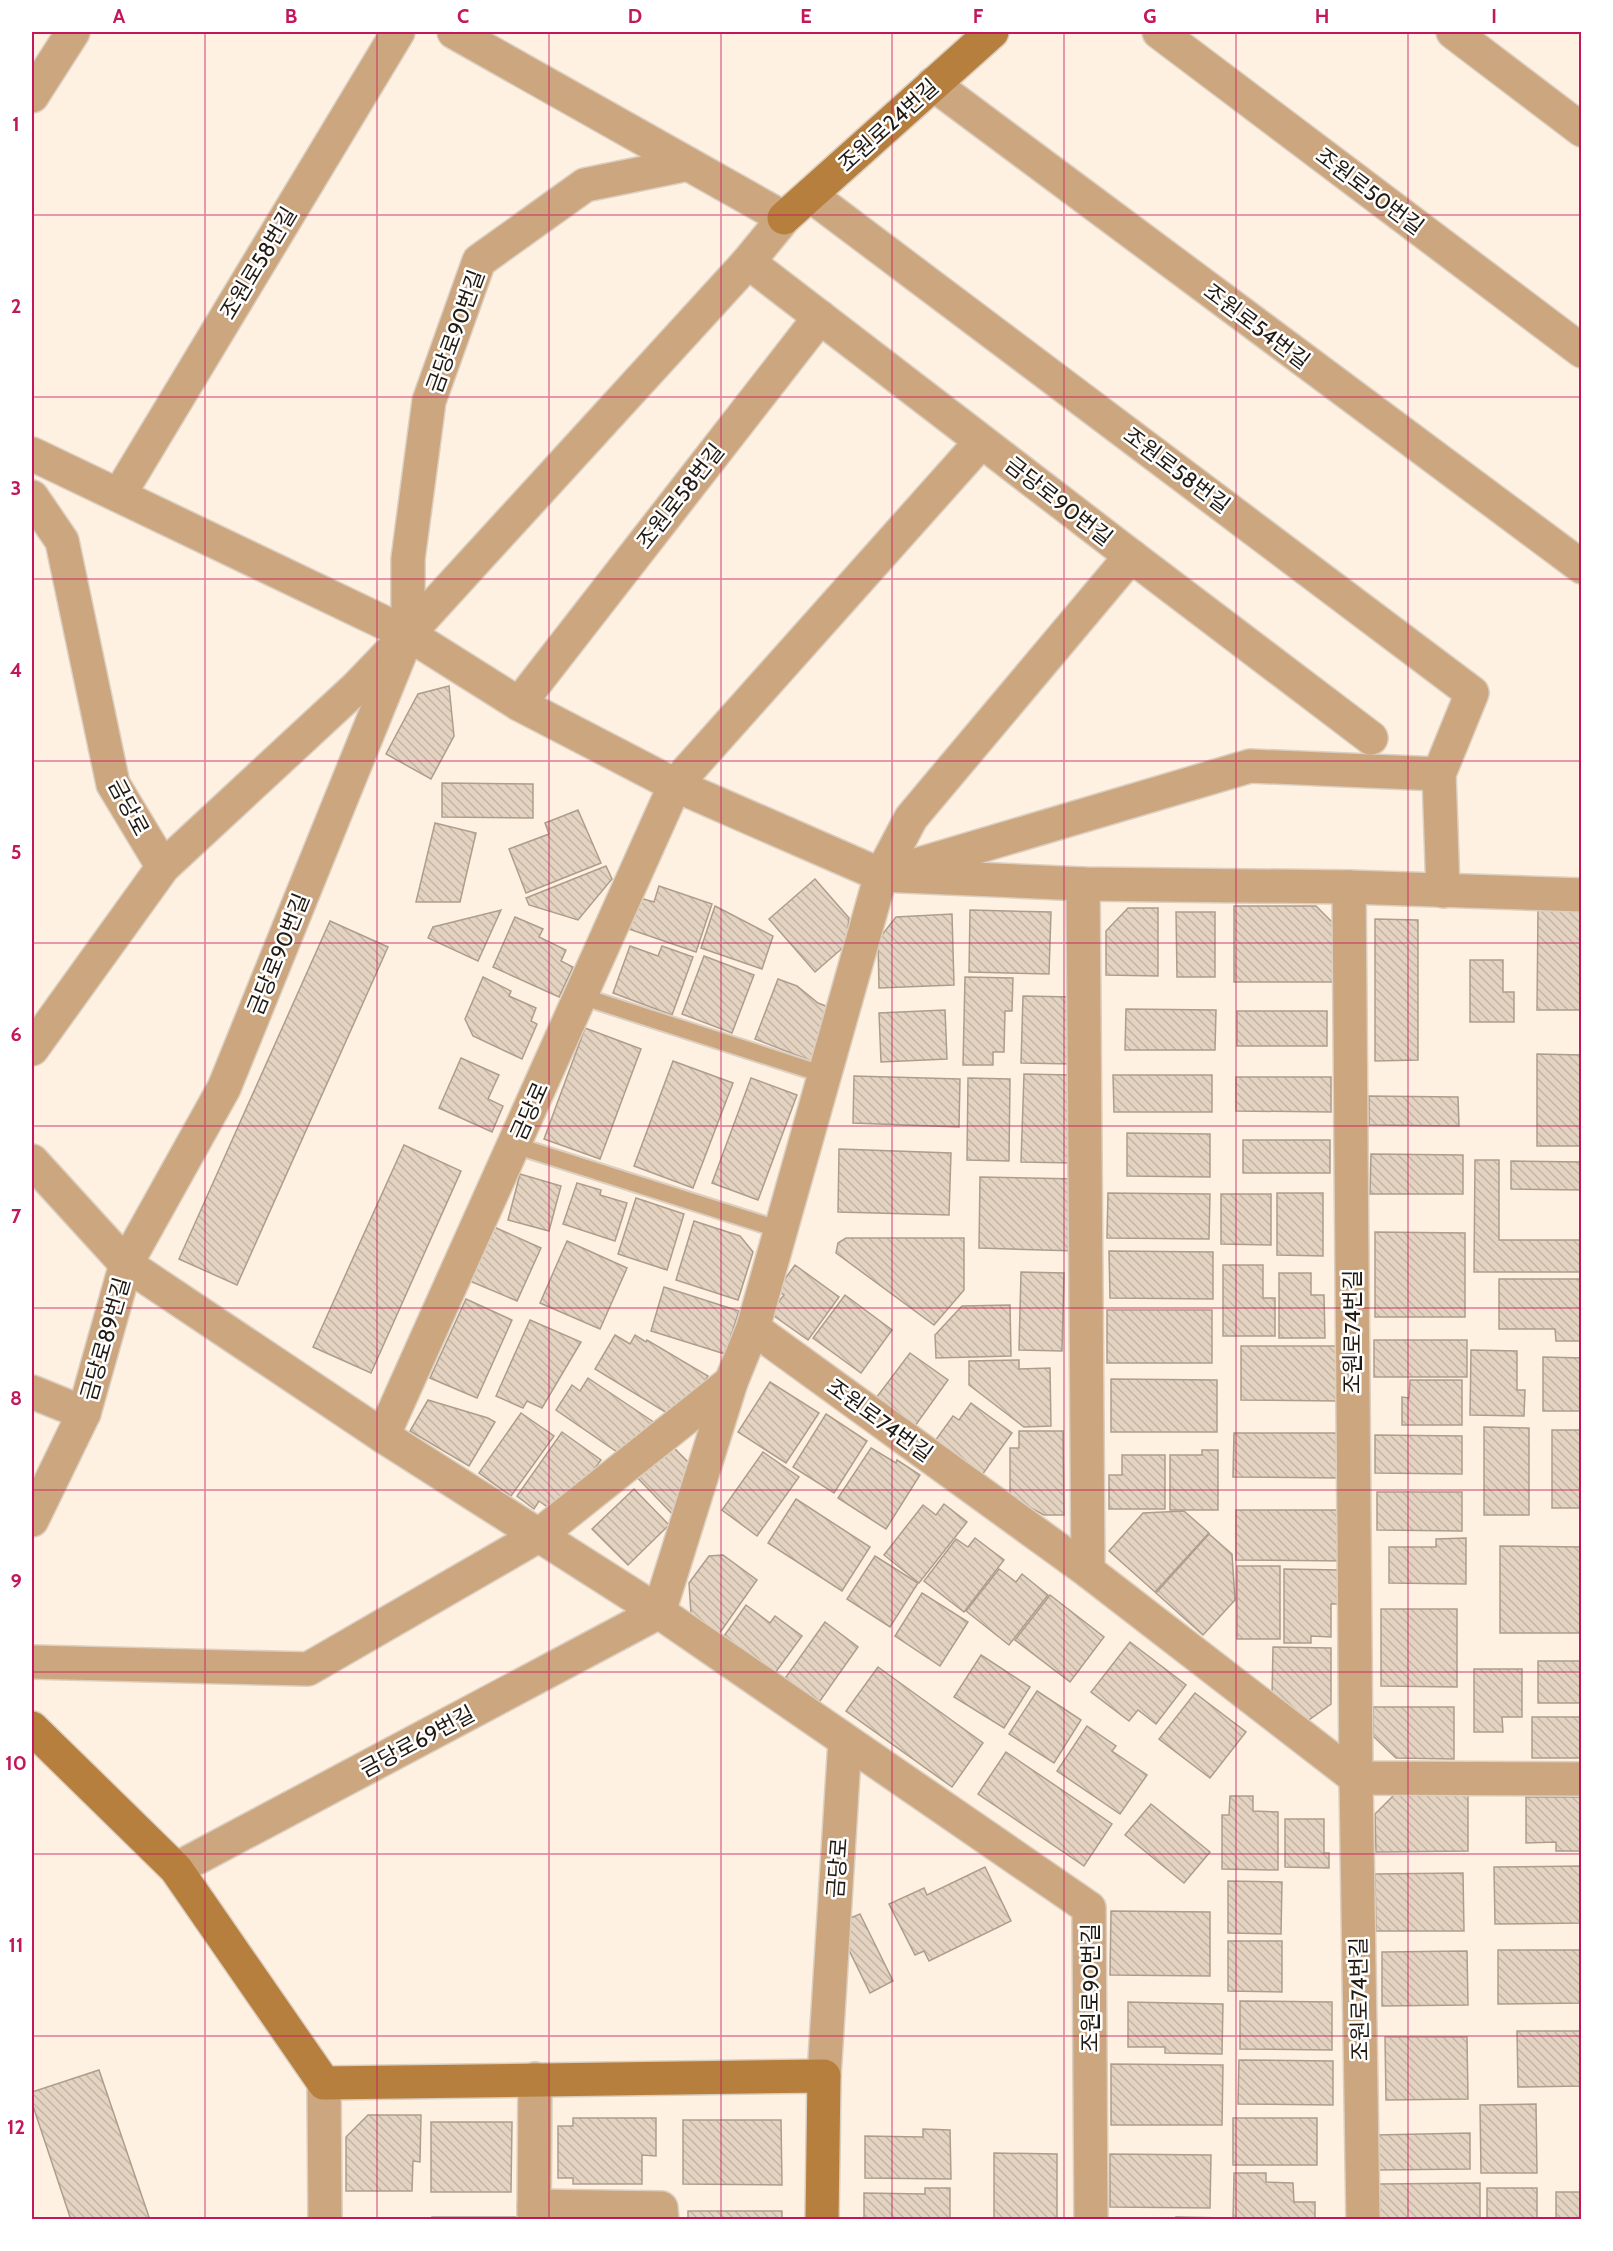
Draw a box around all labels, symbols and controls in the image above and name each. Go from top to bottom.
text: A [113,4,126,28]
text: B [285,4,297,28]
text: C [457,4,469,28]
text: D [628,4,642,28]
text: E [800,4,812,28]
text: F [973,4,984,28]
text: G [1143,4,1157,28]
text: H [1315,4,1329,28]
text: I [1491,4,1497,28]
street label: 조원로24번길 [833,73,944,177]
text: 1 [12,112,20,136]
street label: 조원로50번길 [1310,142,1429,241]
street label: 조원로58번길 [214,202,303,324]
street label: 금당로90번길 [421,266,490,396]
street label: 조원로54번길 [1198,278,1315,375]
text: 2 [11,294,21,318]
street label: 조원로58번길 [1118,422,1235,519]
street label: 조원로58번길 [631,438,730,554]
street label: 금당로90번길 [1000,451,1118,552]
text: 3 [11,476,21,500]
text: 4 [10,658,22,682]
street label: 금당로 [102,774,155,840]
text: 5 [11,840,21,864]
street label: 금당로90번길 [242,889,315,1019]
text: 6 [10,1022,22,1046]
street label: 금당로 [505,1078,554,1144]
text: 7 [11,1204,22,1228]
street label: 조원로74번길 [1339,1270,1366,1394]
street label: 금당로89번길 [75,1274,136,1404]
street label: 조원로74번길 [822,1373,938,1468]
text: 8 [10,1386,22,1410]
text: 9 [10,1569,22,1593]
street label: 금당로69번길 [355,1700,479,1783]
text: 10 [5,1751,27,1775]
street label: 금당로 [822,1837,853,1899]
street label: 조원로90번길 [1077,1923,1104,2053]
text: 11 [9,1933,23,1957]
street label: 조원로74번길 [1345,1937,1374,2061]
text: 12 [7,2115,25,2139]

